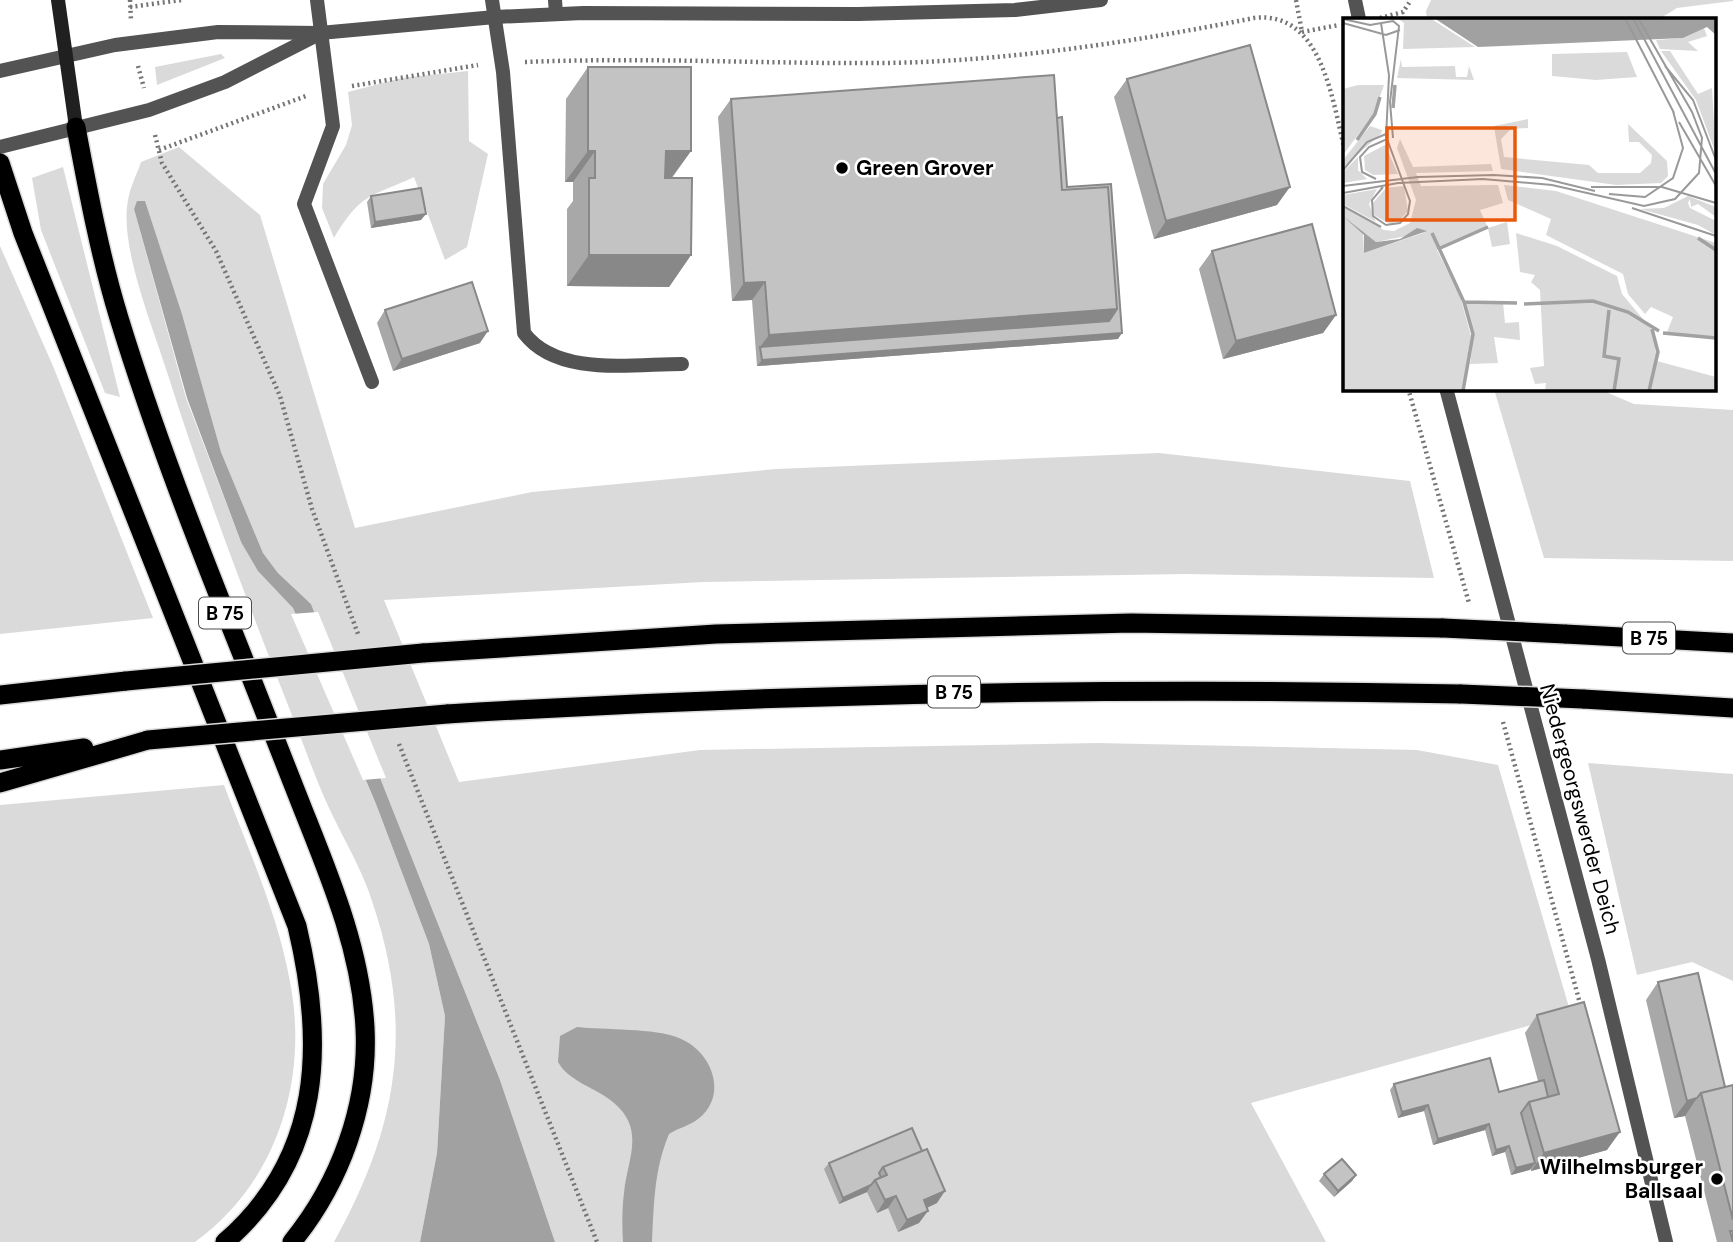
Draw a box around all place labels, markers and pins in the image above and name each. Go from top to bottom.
place label: Green Grover [856,154,994,182]
marker: Green Grover [834,160,850,176]
place label: Wilhelmsburger Ballsaal [1540,1153,1703,1205]
marker: Wilhelmsburger Ballsaal [1709,1171,1725,1187]

